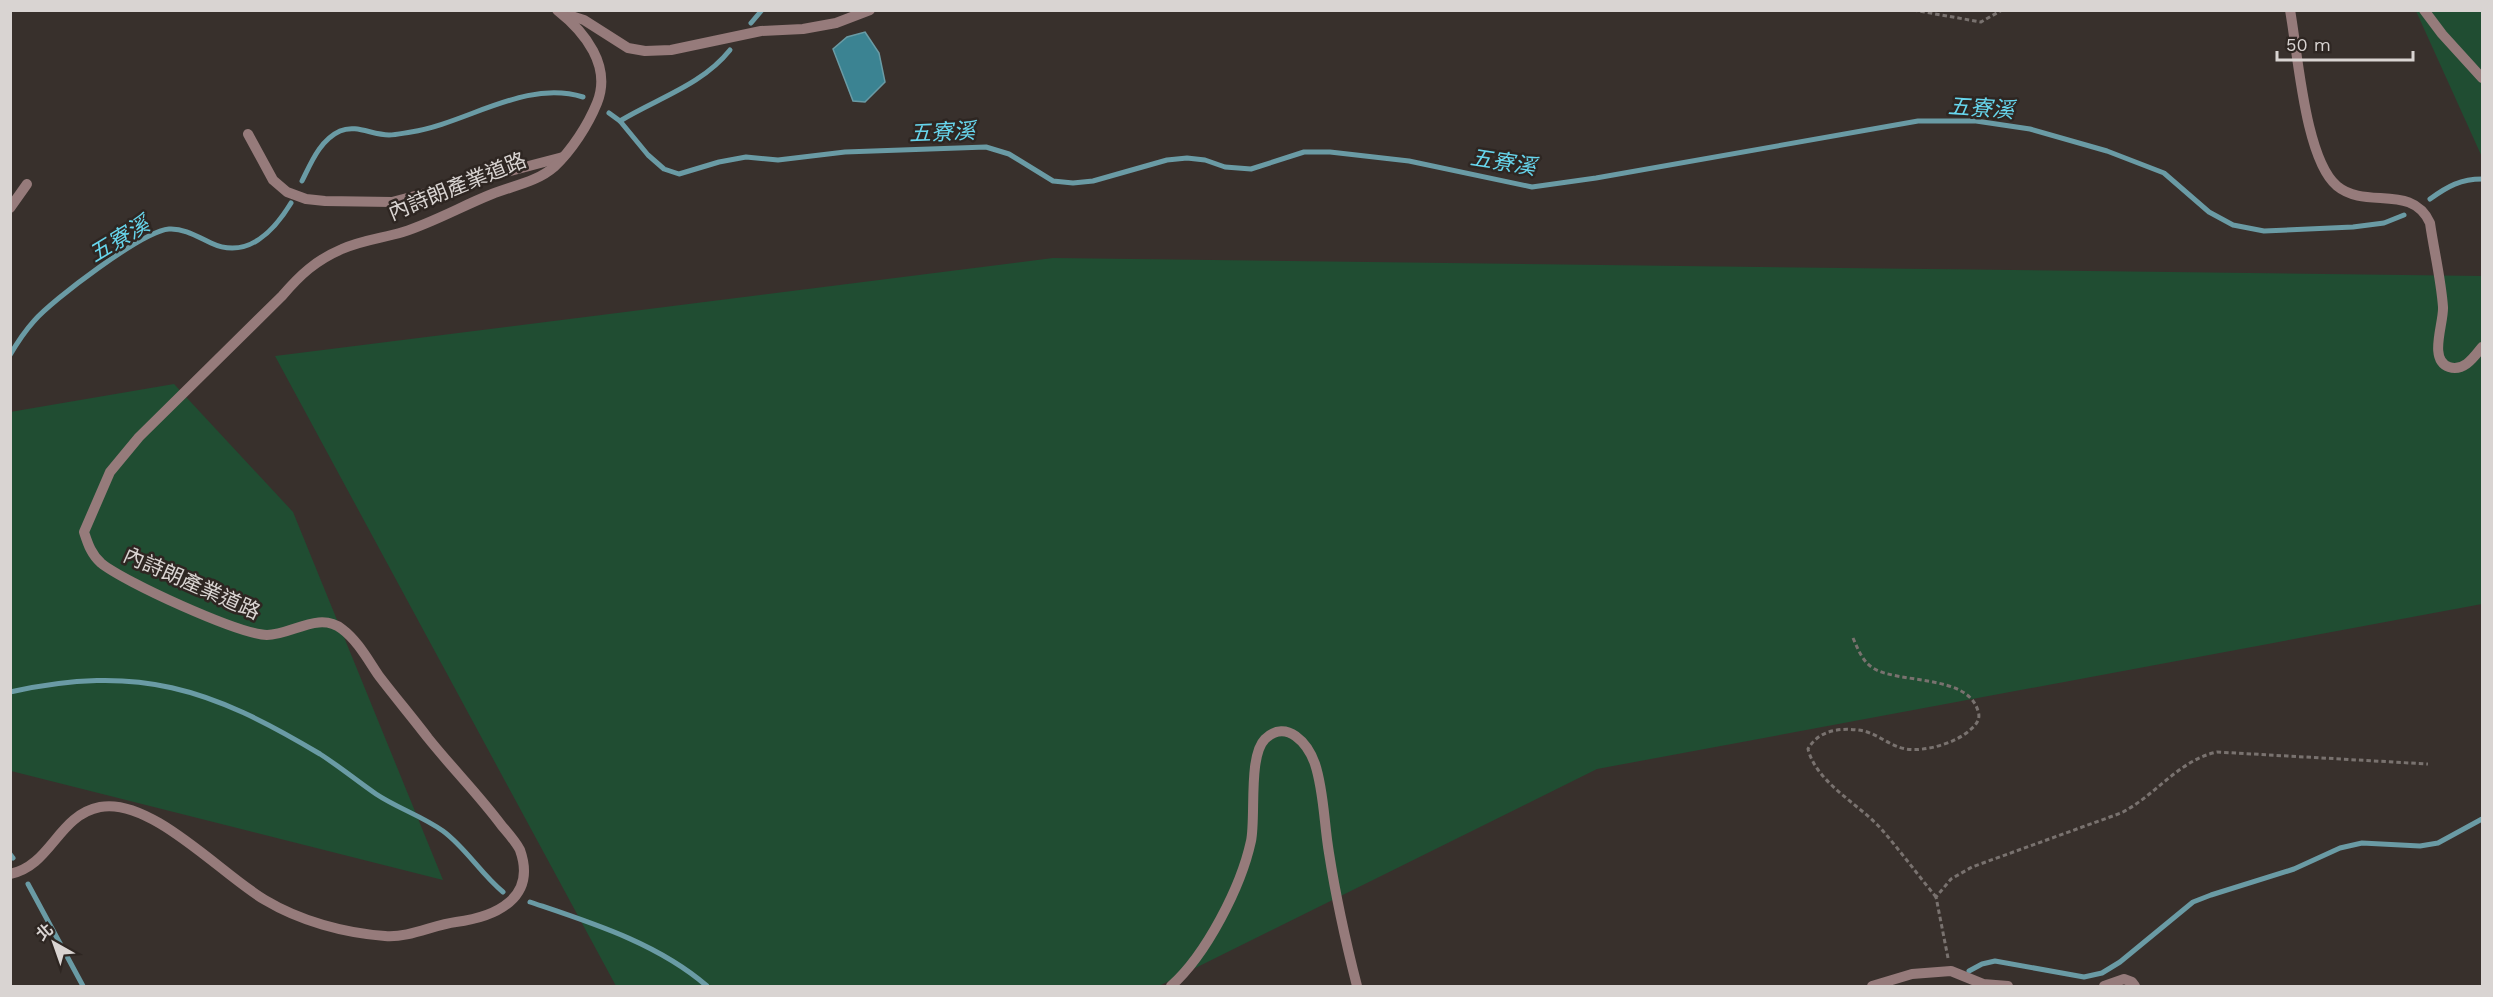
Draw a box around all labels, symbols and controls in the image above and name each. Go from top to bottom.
scale bar [2277,24,2414,62]
text: 50 m [2286,34,2331,55]
water label: 五寮溪 [1947,93,2018,123]
water label: 五寮溪 [909,118,978,146]
water label: 五寮溪 [1468,144,1541,180]
street label: 內詩朗產業道路 [384,147,530,225]
water label: 五寮溪 [84,210,156,267]
street label: 內詩朗產業道路 [120,542,264,624]
north arrow [24,913,84,973]
text: 北 [32,919,57,944]

